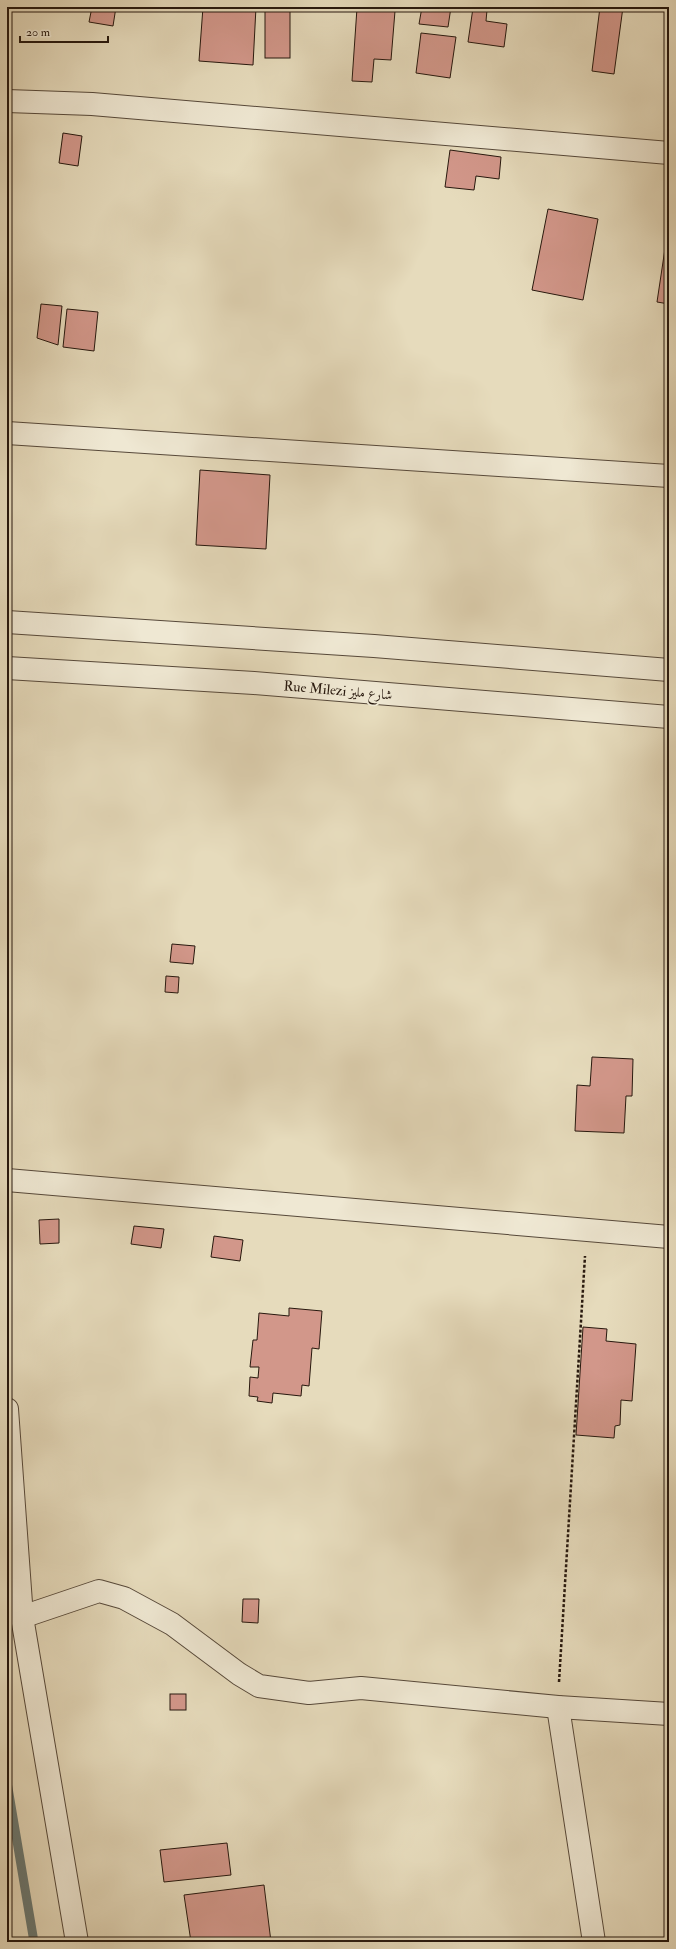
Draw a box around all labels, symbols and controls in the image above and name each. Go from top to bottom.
scale bar [20,18,108,44]
text: 20 m [26,25,51,40]
street label: Rue Milezi شارع مليز [283,677,393,707]

